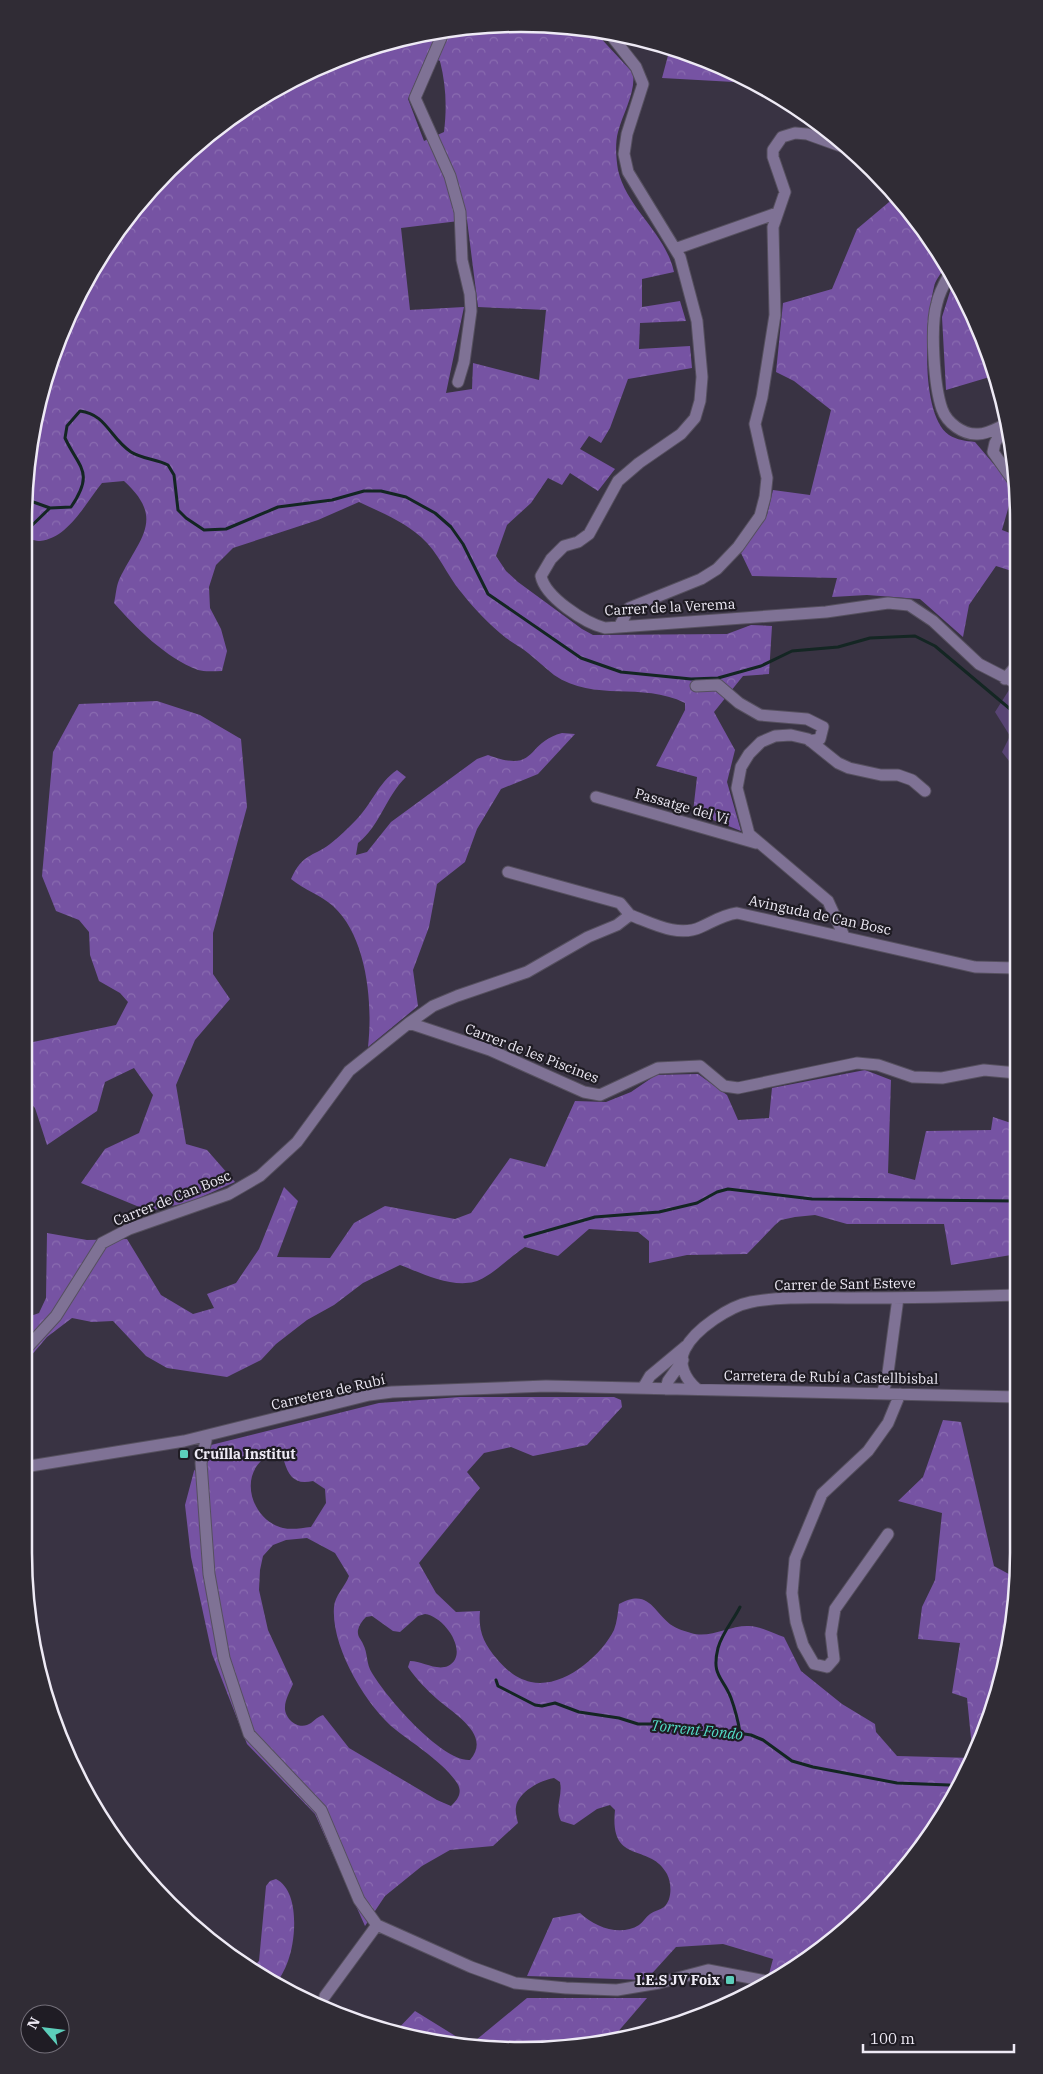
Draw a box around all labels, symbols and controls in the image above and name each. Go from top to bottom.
street label: Carrer de la Verema [604,595,736,619]
street label: Passatge del Vi [633,784,731,828]
street label: Avinguda de Can Bosc [747,891,893,939]
street label: Carrer de les Piscines [463,1019,602,1087]
street label: Carrer de Can Bosc [111,1166,233,1230]
street label: Carrer de Sant Esteve [774,1274,916,1294]
street label: Carretera de Rubí a Castellbisbal [724,1366,938,1388]
street label: Carretera de Rubí [269,1370,387,1414]
place label: Cruïlla Institut [194,1445,296,1463]
marker: Cruïlla Institut [178,1448,190,1460]
water label: Torrent Fondo [650,1715,744,1744]
place label: I.E.S JV Foix [636,1971,721,1989]
marker: I.E.S JV Foix [724,1974,736,1986]
north arrow [20,2004,70,2054]
text: N [23,2014,44,2032]
scale bar [863,2022,1014,2054]
text: 100 m [870,2029,915,2048]

